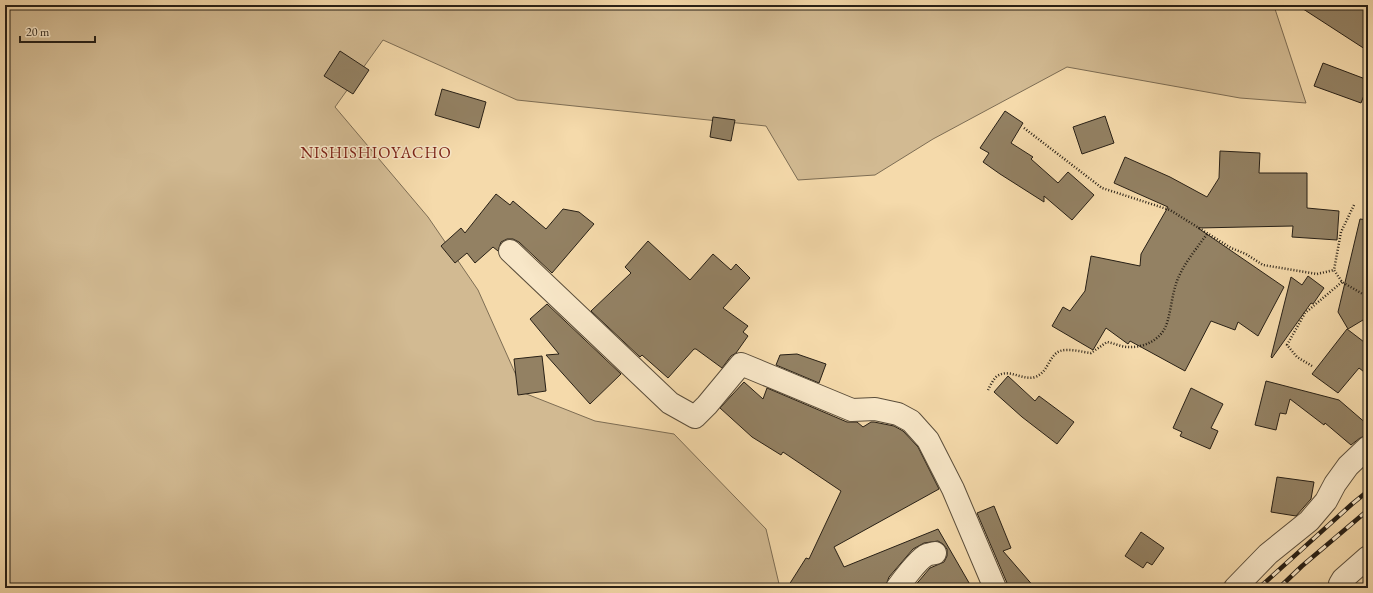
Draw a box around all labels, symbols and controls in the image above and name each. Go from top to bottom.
scale bar [20,18,95,44]
text: 20 m [26,24,50,40]
district label: NISHISHIOYACHO [300,142,452,163]

